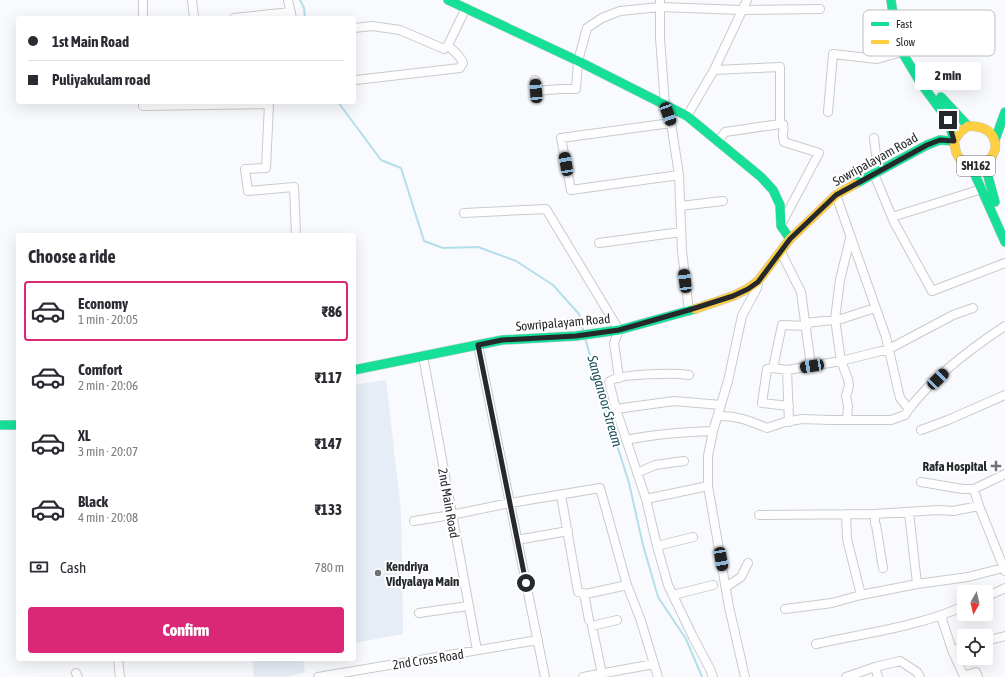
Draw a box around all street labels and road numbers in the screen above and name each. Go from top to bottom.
street label: Sowripalayam Road [830,130,920,189]
road number: SH162 [957,156,995,176]
street label: Sowripalayam Road [515,311,611,334]
street label: 2nd Main Road [435,467,462,539]
street label: 2nd Cross Road [391,646,465,673]

